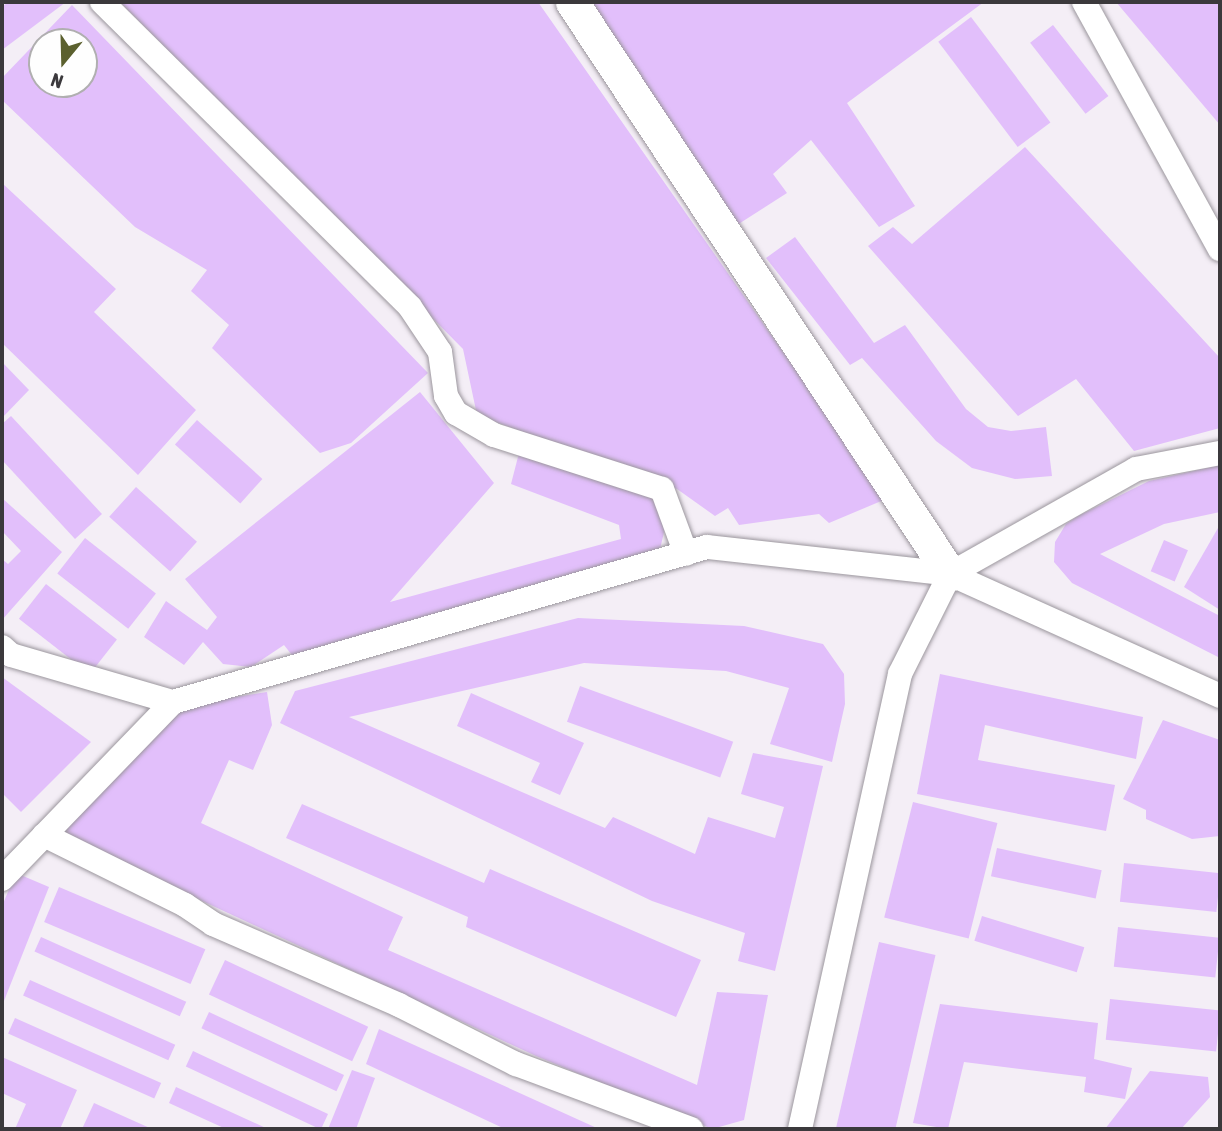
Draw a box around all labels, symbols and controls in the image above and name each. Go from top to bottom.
north arrow [28,28,98,98]
text: N [48,69,66,93]

